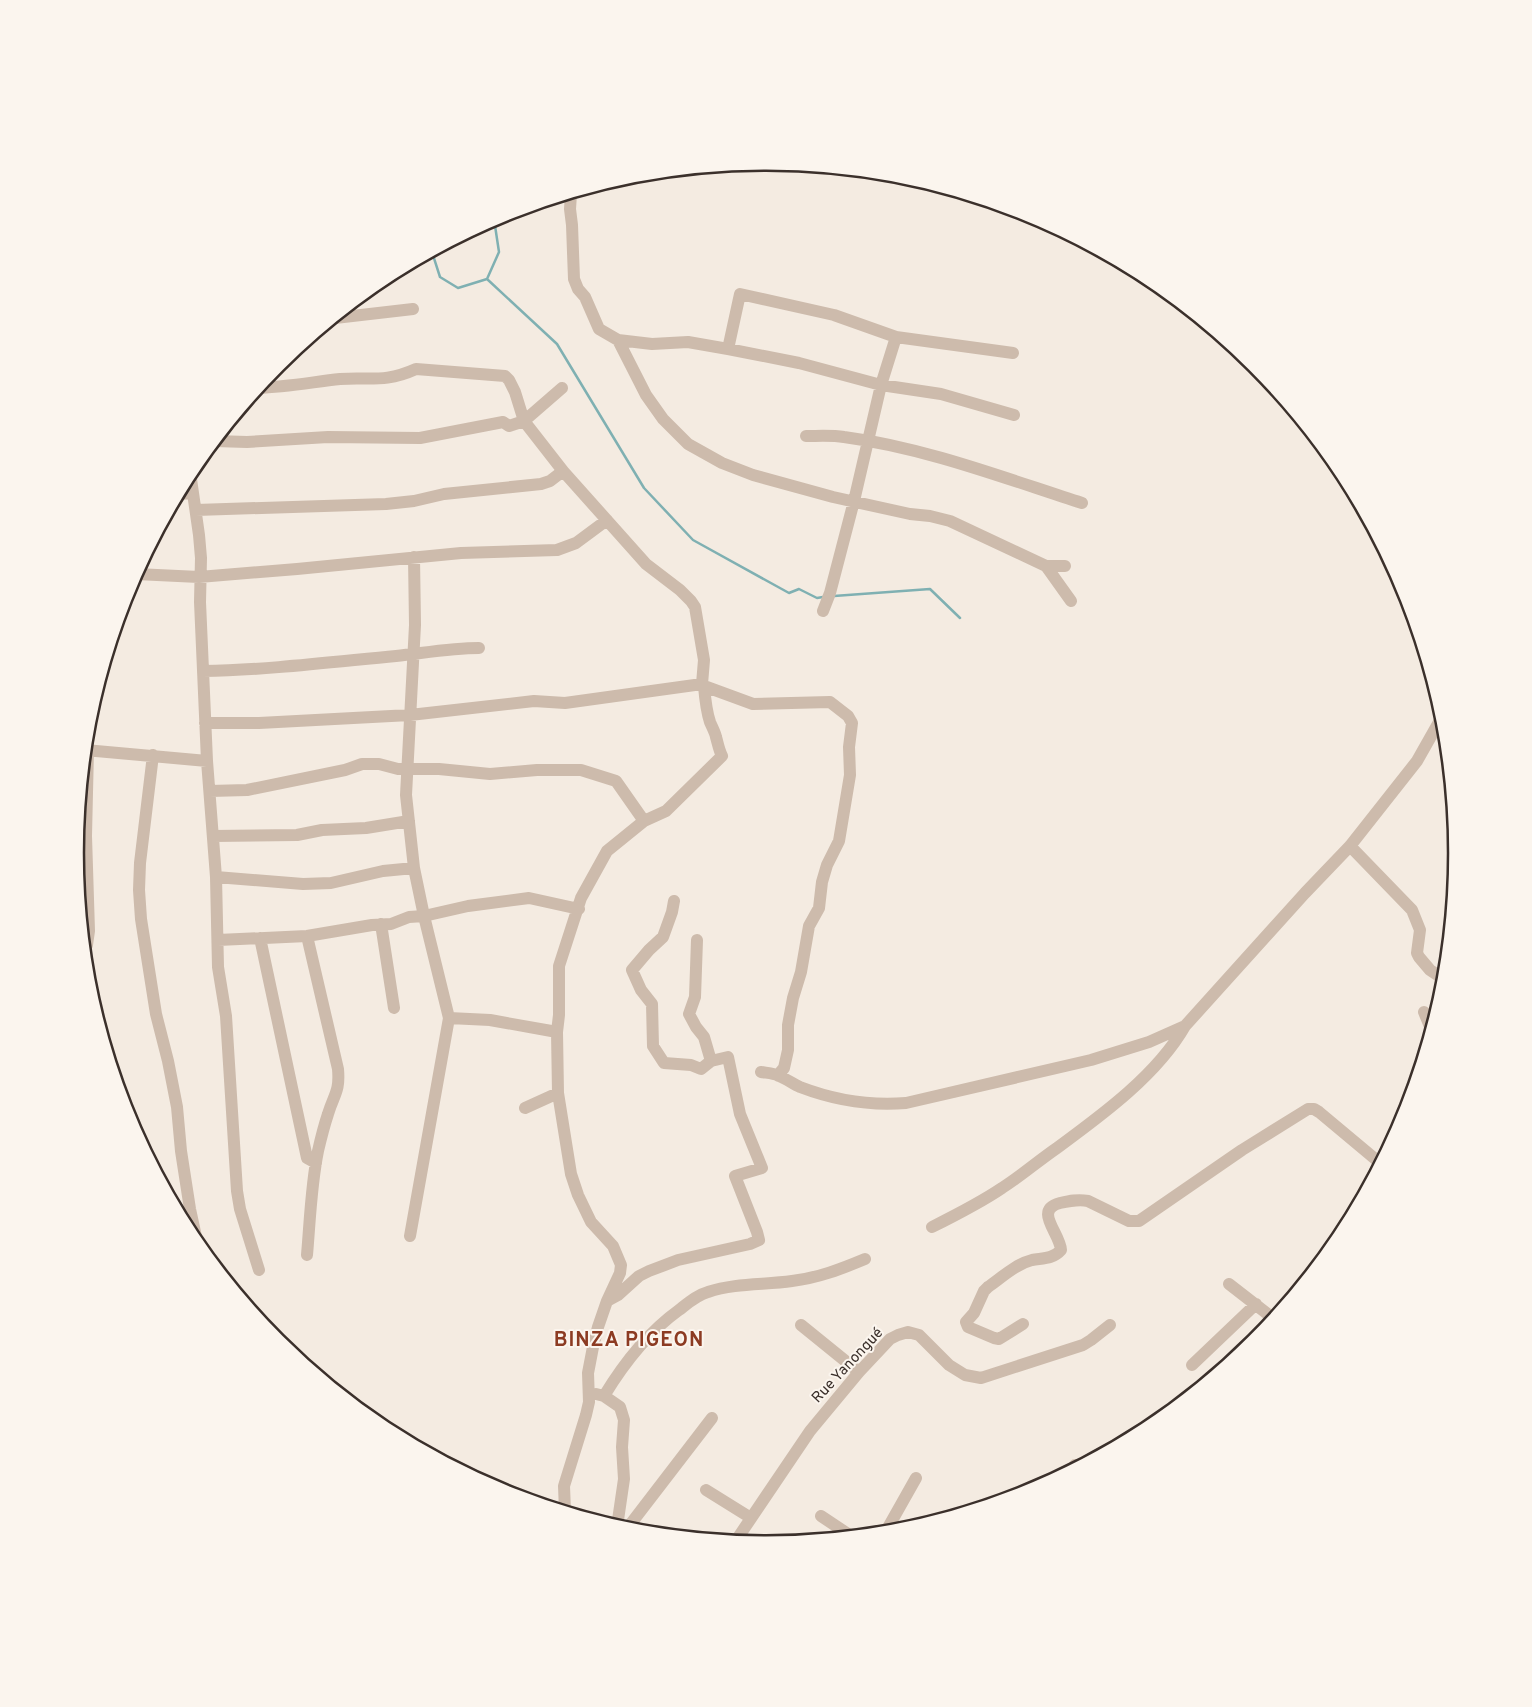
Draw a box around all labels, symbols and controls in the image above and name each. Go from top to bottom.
street label: Rue Yanongué [808,1324,888,1408]
district label: BINZA PIGEON [554,1328,704,1354]

